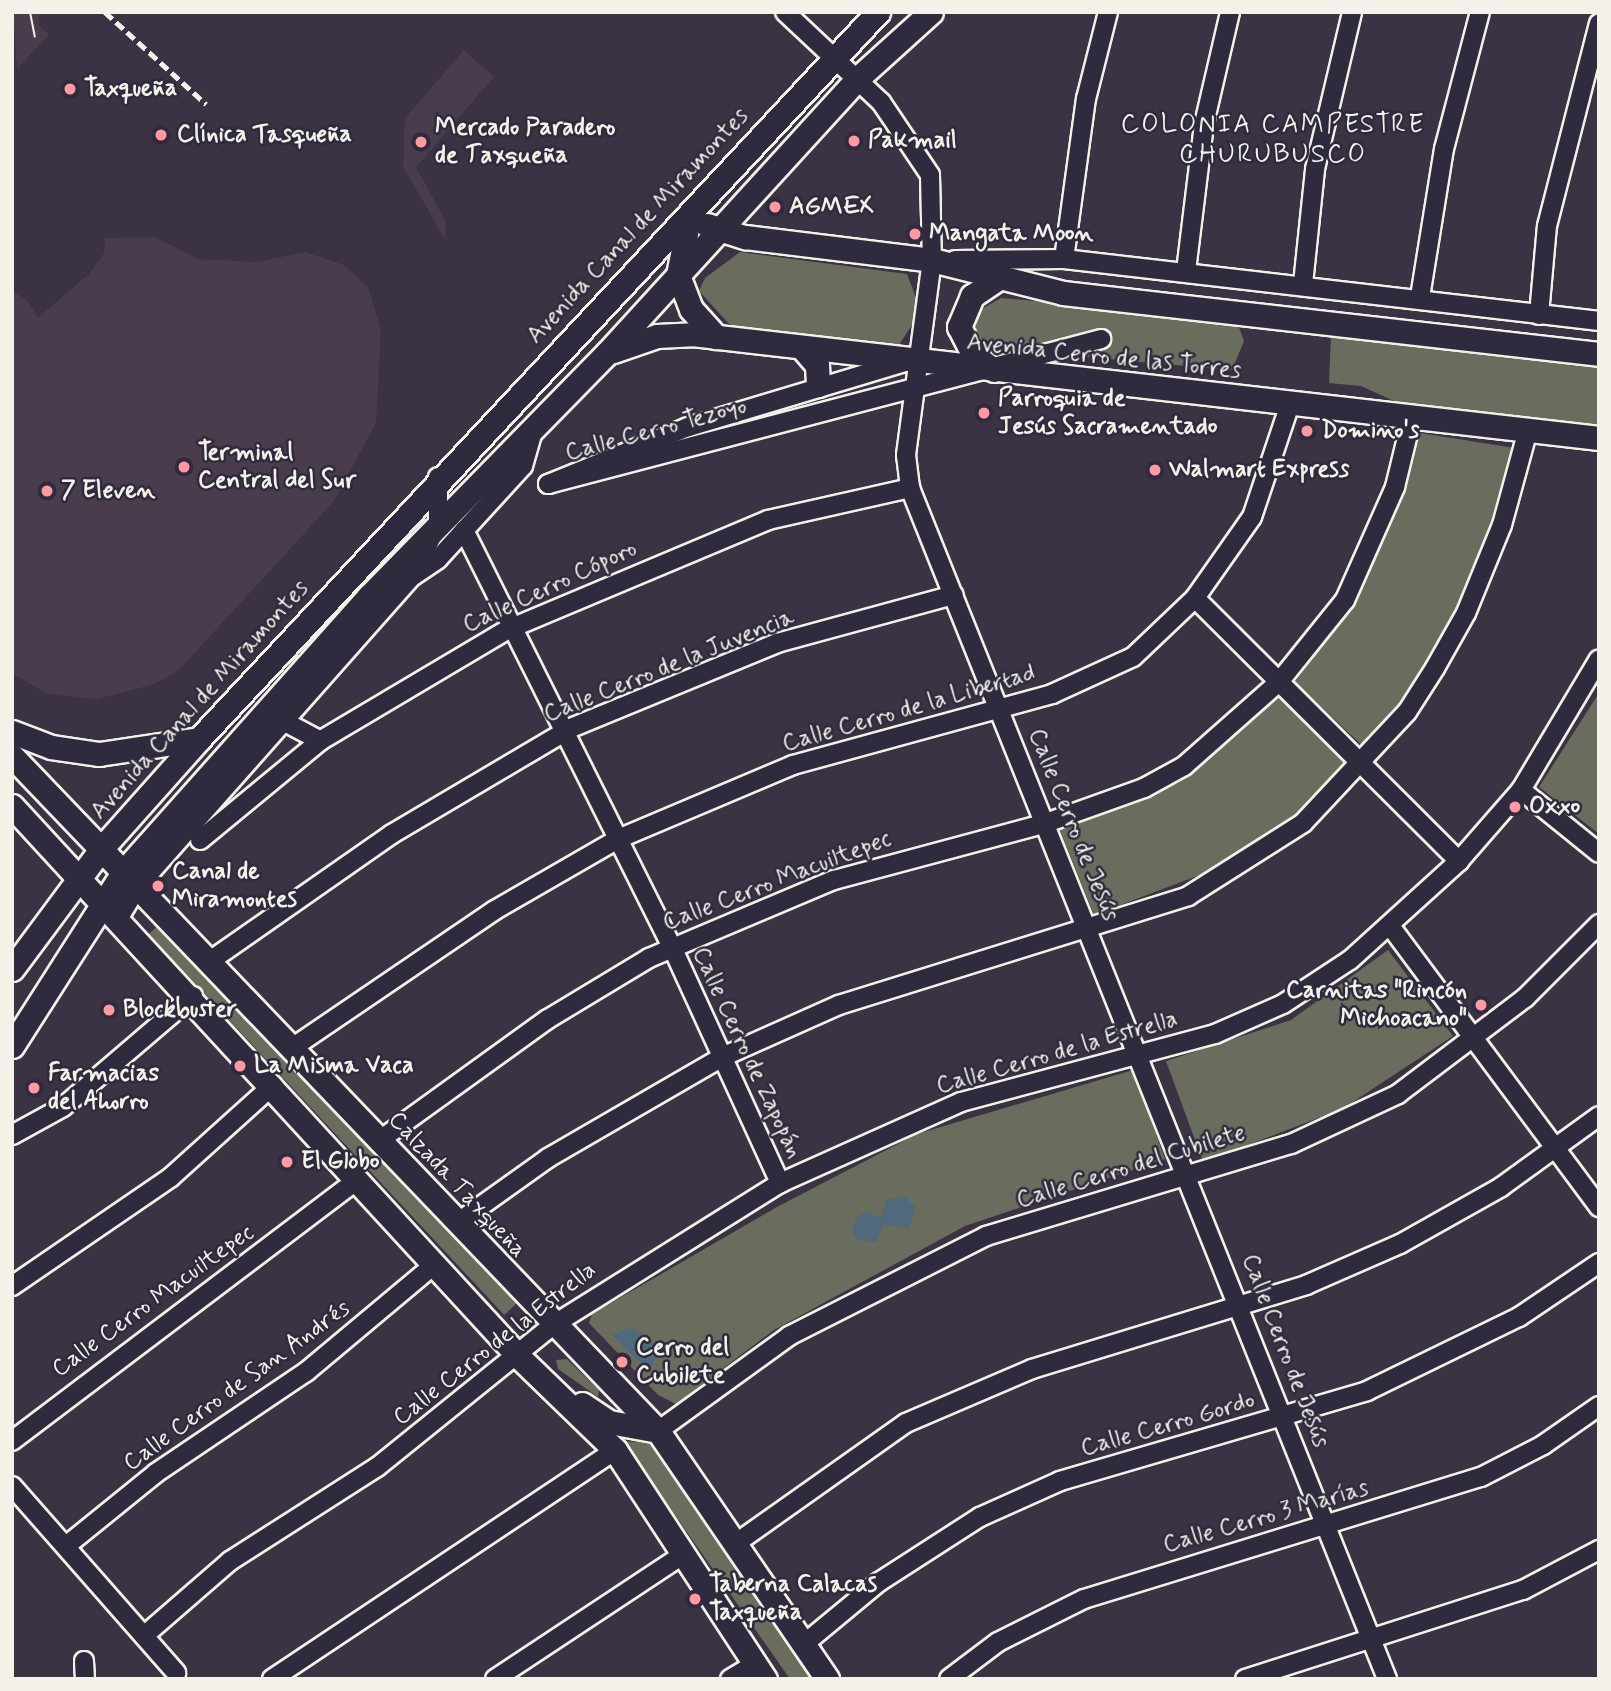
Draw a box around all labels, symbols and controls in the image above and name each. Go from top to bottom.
place label: Taxqueña [84,75,177,103]
marker: Taxqueña [62,81,78,97]
street label: Avenida Canal de Miramontes [523,104,753,348]
district label: COLONIA CAMPESTRE CHURUBUSCO [1121,110,1425,172]
place label: Mercado Paradero de Taxqueña [435,114,616,170]
place label: Clínica Tasqueña [177,121,345,149]
marker: Clínica Tasqueña [151,125,171,145]
place label: Pakmail [868,127,957,155]
marker: Pakmail [846,133,862,149]
marker: Mercado Paradero de Taxqueña [413,134,429,150]
place label: AGMEX [789,193,874,221]
marker: AGMEX [767,199,783,215]
place label: Mangata Moon [929,220,1087,248]
marker: Mangata Moon [907,226,923,242]
street label: Avenida Cerro de las Torres [963,328,1245,386]
place label: Parroquia de Jesús Sacramentado [998,385,1209,441]
street label: Calle Cerro Tezoyo [562,392,750,468]
marker: Parroquia de Jesús Sacramentado [976,405,992,421]
place label: Domino's [1321,417,1419,445]
marker: Domino's [1299,423,1315,439]
place label: Terminal Central del Sur [198,439,355,495]
place label: Walmart Express [1169,456,1354,484]
marker: Terminal Central del Sur [176,459,192,475]
marker: Walmart Express [1147,462,1163,478]
place label: 7 Eleven [61,477,155,505]
marker: 7 Eleven [39,483,55,499]
street label: Calle Cerro Cóporo [458,534,642,640]
street label: Avenida Canal de Miramontes [87,576,313,824]
street label: Calle Cerro de la Juvencia [538,602,800,730]
street label: Calle Cerro de la Libertad [778,659,1040,759]
street label: Calle Cerro de Jesús [1020,722,1126,928]
place label: Oxxo [1529,793,1580,821]
marker: Oxxo [1507,799,1523,815]
street label: Calle Cerro Macuiltepec [659,824,895,938]
place label: Canal de Miramontes [172,858,297,914]
marker: Canal de Miramontes [150,878,166,894]
street label: Calle Cerro de Zapopán [684,940,810,1166]
place label: Carnitas "Rincón Michoacano" [1286,977,1467,1033]
place label: Blockbuster [123,996,237,1024]
marker: Carnitas "Rincón Michoacano" [1473,997,1489,1013]
marker: Blockbuster [101,1002,117,1018]
street label: Calle Cerro de la Estrella [933,1005,1181,1101]
place label: La Misma Vaca [254,1052,419,1080]
marker: La Misma Vaca [232,1058,248,1074]
place label: Farmacias del Ahorro [48,1060,159,1116]
marker: Farmacias del Ahorro [26,1080,42,1096]
street label: Calzada Taxqueña [384,1108,530,1262]
street label: Calle Cerro del Cubilete [1009,1117,1253,1217]
place label: El Globo [301,1148,382,1176]
marker: El Globo [279,1154,295,1170]
street label: Calle Cerro Macuiltepec [46,1218,260,1384]
street label: Calle Cerro de Jesús [1234,1248,1336,1454]
street label: Calle Cerro de la Estrella [387,1255,603,1433]
street label: Calle Cerro de San Andrés [119,1295,355,1477]
place label: Cerro del Cubilete [636,1334,729,1390]
marker: Cerro del Cubilete [614,1354,630,1370]
street label: Calle Cerro Gordo [1077,1386,1259,1464]
street label: Calle Cerro 3 Marías [1160,1474,1372,1560]
place label: Taberna Calacas Taxqueña [709,1571,878,1627]
marker: Taberna Calacas Taxqueña [687,1591,703,1607]

